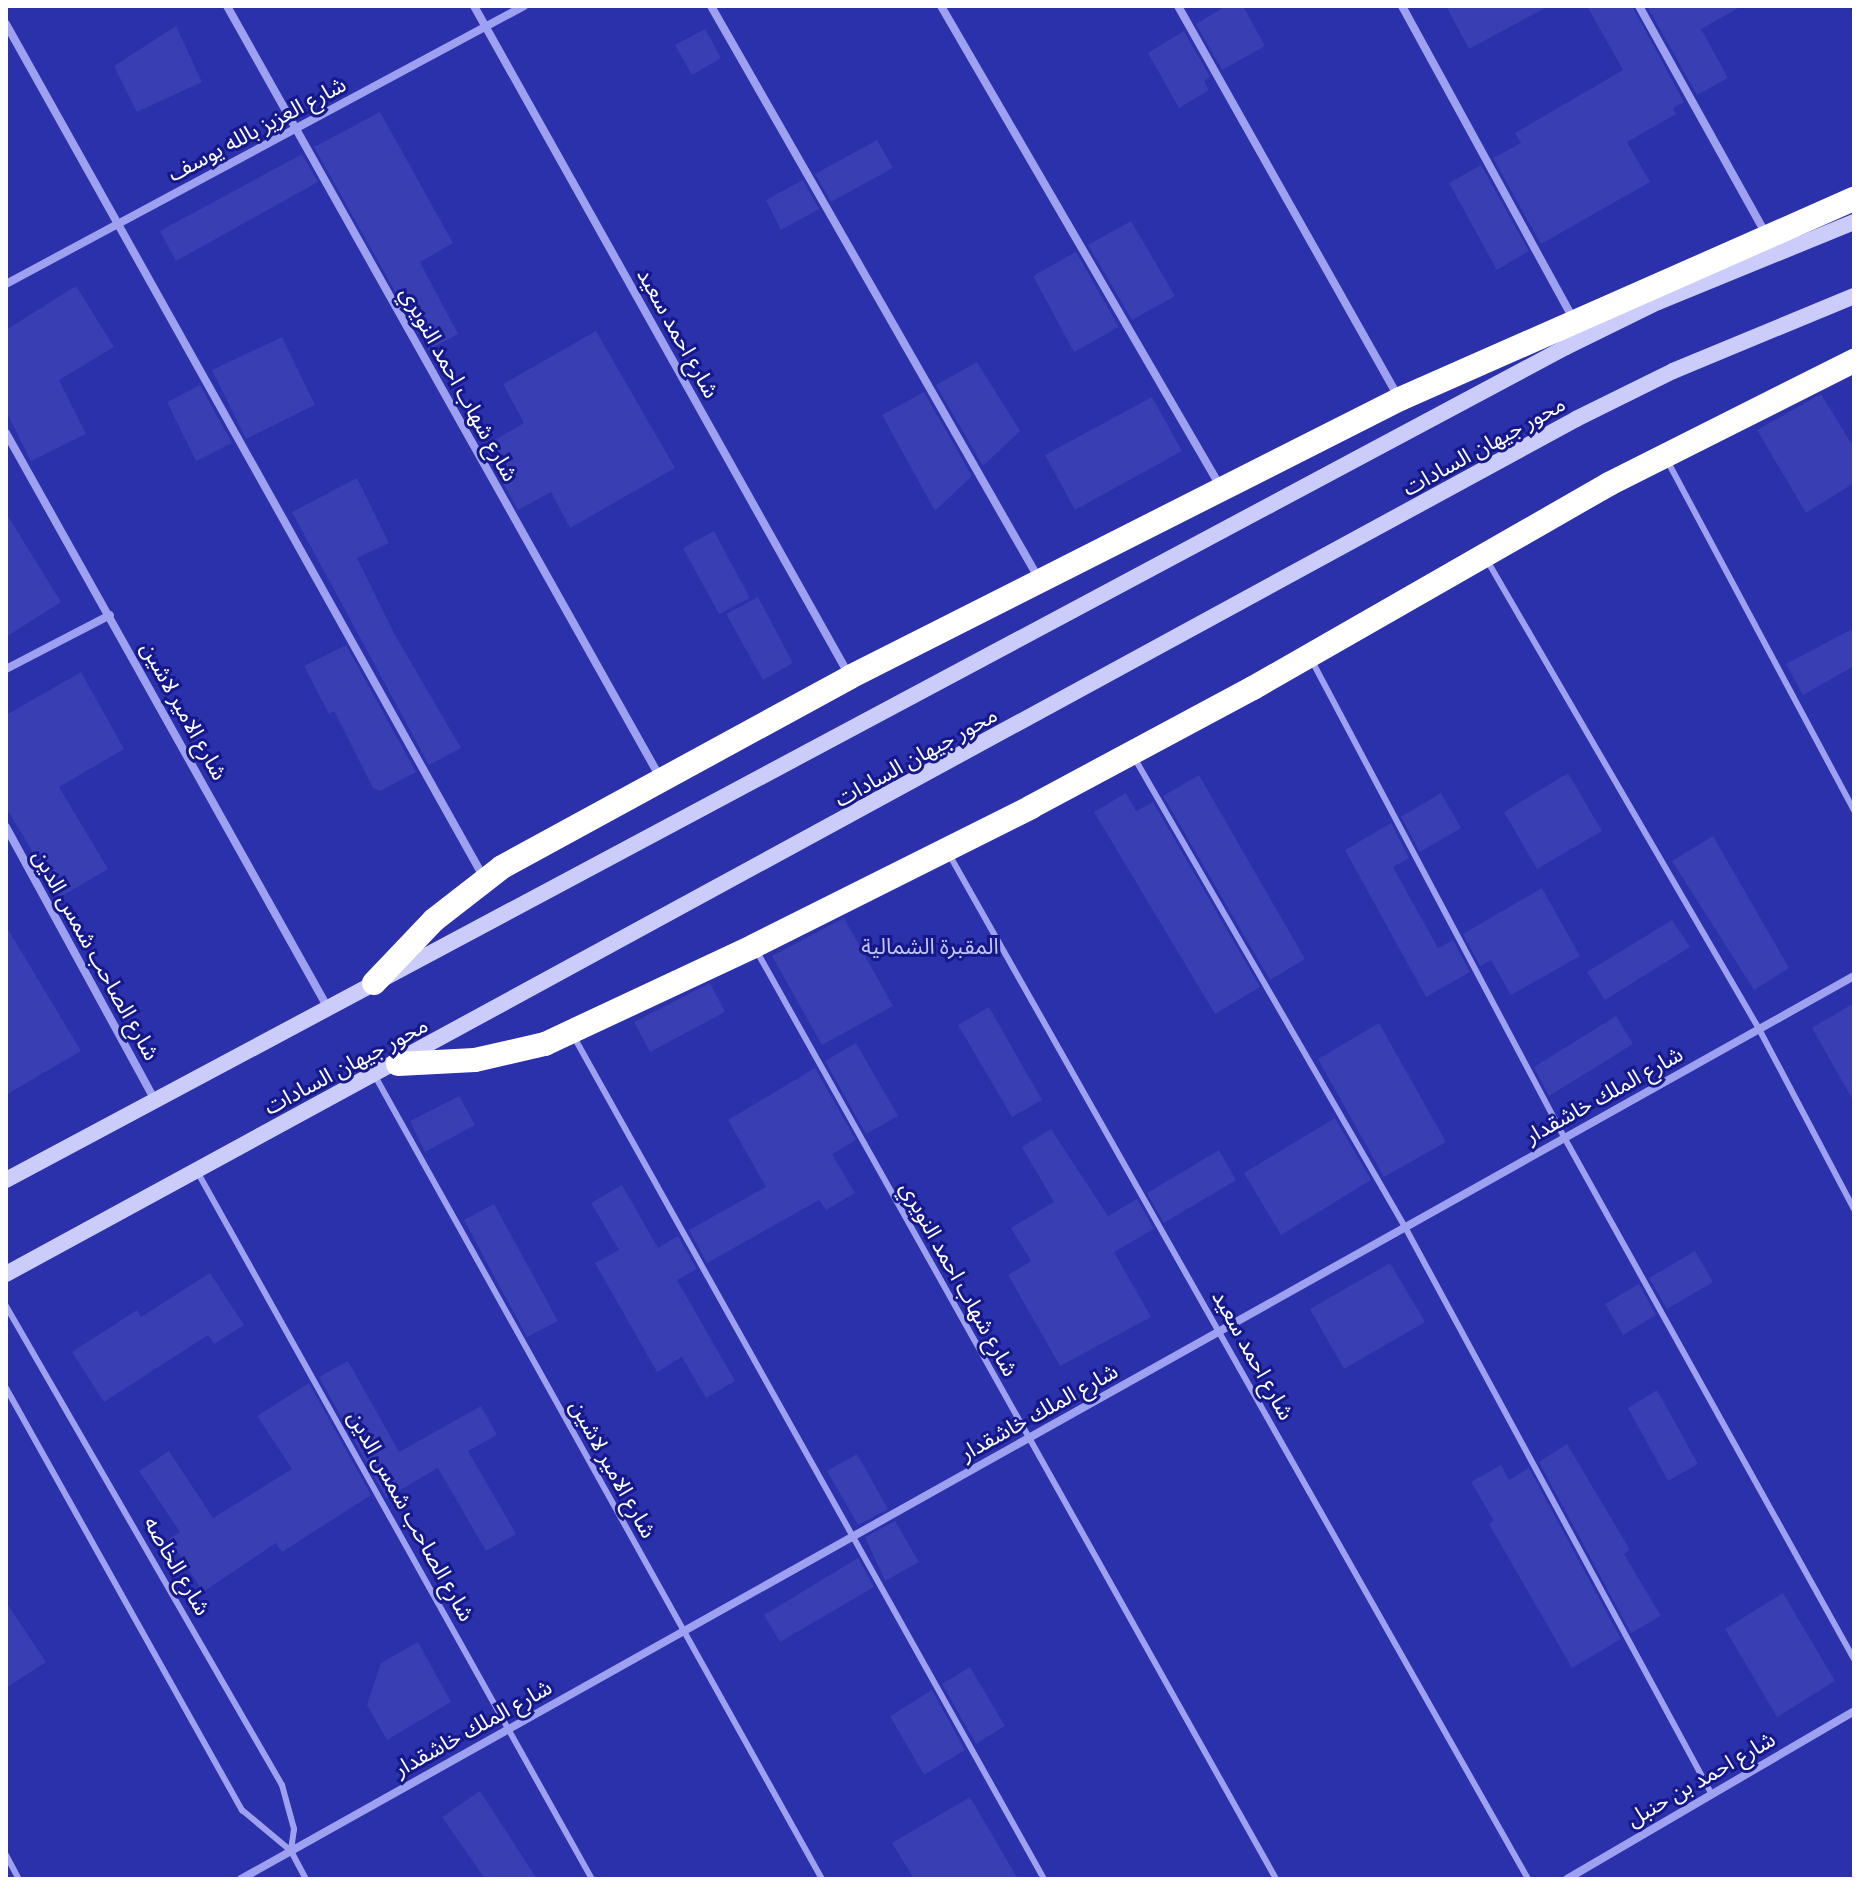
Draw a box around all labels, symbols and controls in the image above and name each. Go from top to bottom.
street label: شارع العزيز بالله يوسف [163,71,351,187]
street label: شارع احمد سعيد [631,263,725,403]
street label: شارع شهاب احمد النويري [394,282,524,486]
street label: محور جيهان السادات [1398,390,1570,502]
street label: شارع الامير لاشين [135,637,233,785]
street label: محور جيهان السادات [830,701,1002,813]
street label: شارع الصاحب شمس الدين [27,845,165,1065]
park label: المقبرة الشمالية [861,934,999,960]
street label: محور جيهان السادات [260,1012,432,1120]
street label: شارع الملك خاشقدار [1521,1041,1687,1149]
street label: شارع شهاب احمد النويري [894,1177,1024,1381]
street label: شارع احمد سعيد [1206,1285,1300,1425]
street label: شارع الملك خاشقدار [956,1358,1122,1466]
street label: شارع الامير لاشين [564,1395,662,1543]
street label: شارع الصاحب شمس الدين [342,1406,480,1626]
street label: شارع الخاصه [138,1512,216,1620]
street label: شارع الملك خاشقدار [390,1674,556,1782]
street label: شارع احمد بن حنبل [1622,1726,1780,1832]

